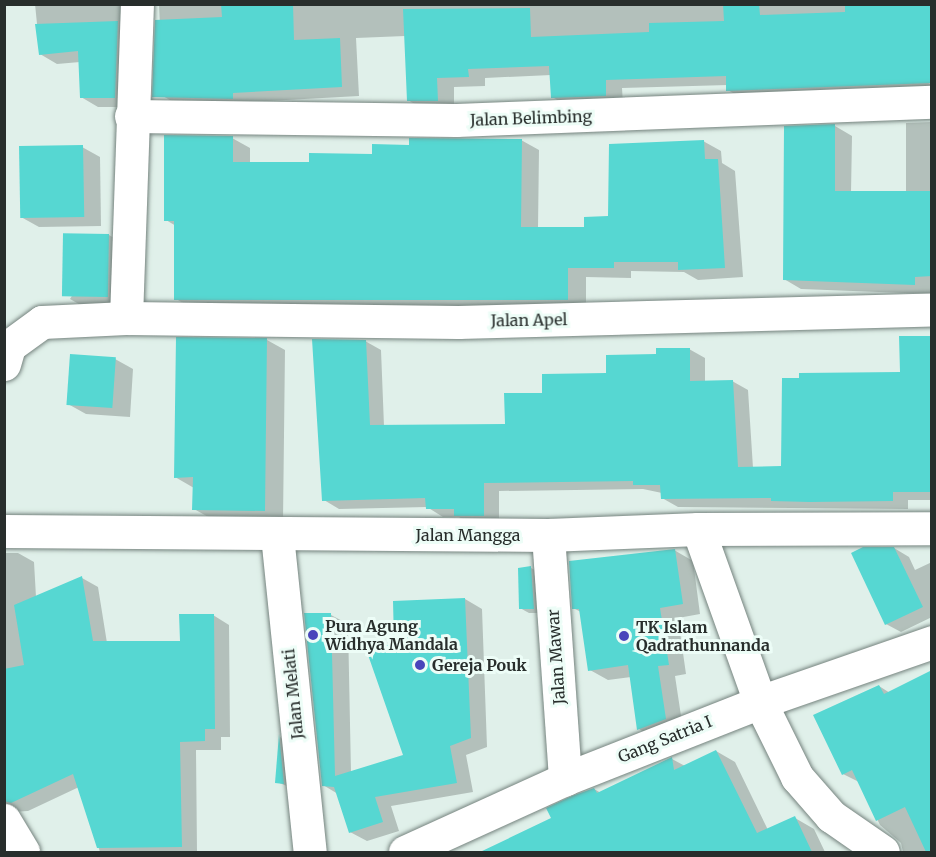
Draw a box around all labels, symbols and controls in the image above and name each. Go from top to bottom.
street label: Jalan Belimbing [470,106,592,130]
street label: Jalan Apel [490,310,568,330]
street label: Jalan Mangga [416,525,520,545]
street label: Jalan Mawar [543,609,569,705]
place label: Pura Agung Widhya Mandala [325,616,458,654]
place label: TK Islam Qadrathunnanda [636,617,770,655]
marker: Pura Agung Widhya Mandala [306,628,320,642]
marker: TK Islam Qadrathunnanda [617,629,631,643]
street label: Jalan Melati [279,648,307,740]
place label: Gereja Pouk [432,655,527,675]
marker: Gereja Pouk [413,658,427,672]
street label: Gang Satria I [615,711,715,767]

